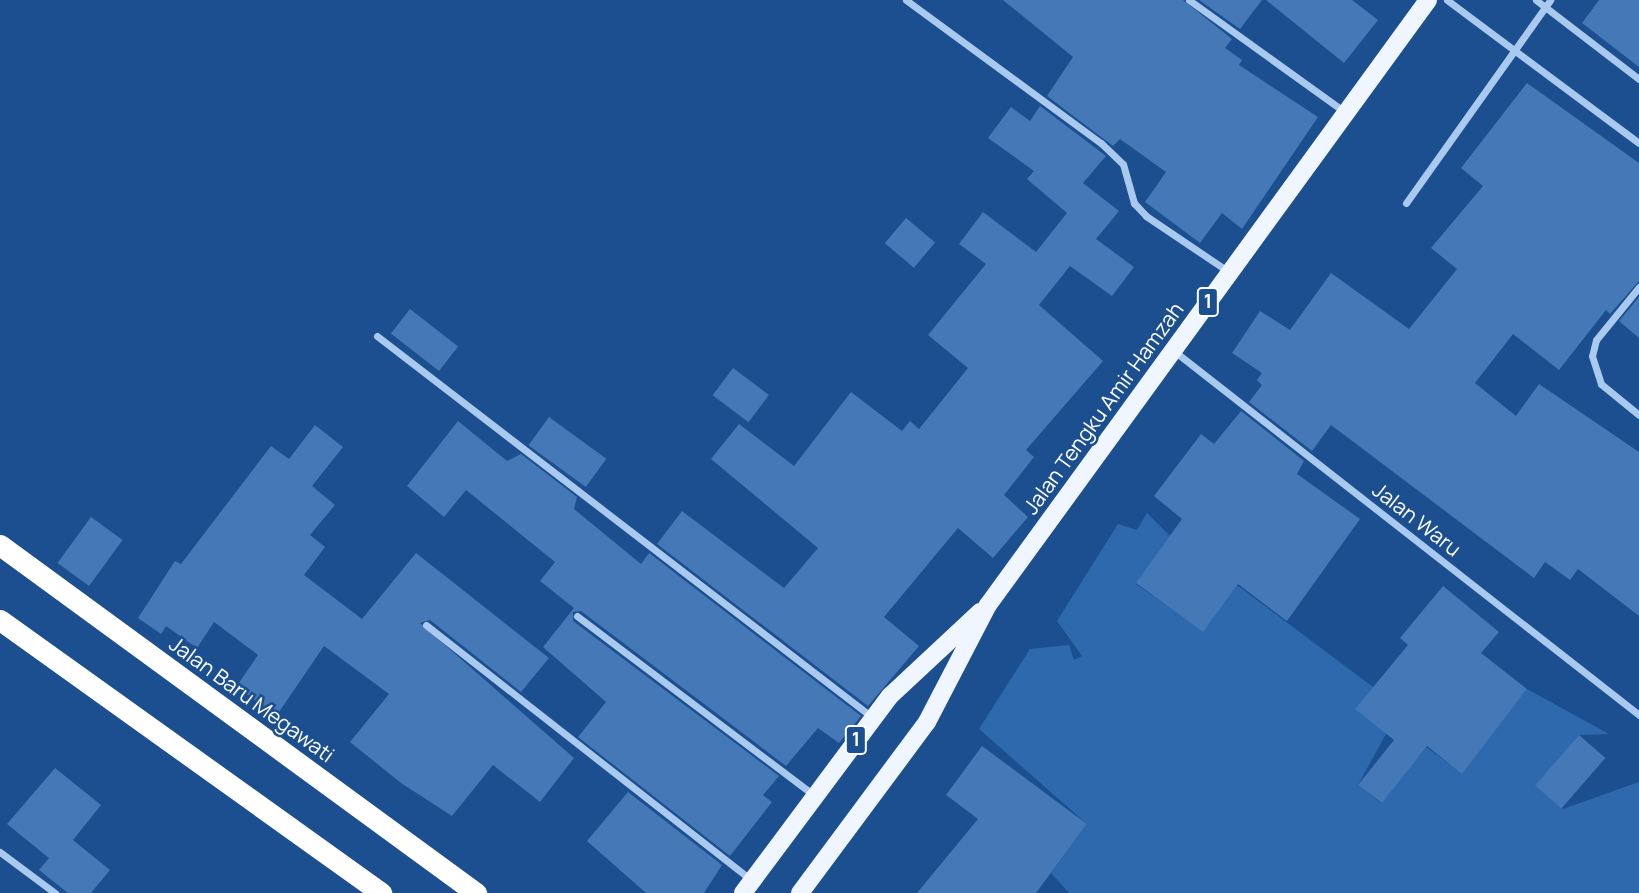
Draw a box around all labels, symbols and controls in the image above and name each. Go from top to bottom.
road number: 1 [1196,286,1220,318]
street label: Jalan Tengku Amir Hamzah [1018,297,1188,519]
street label: Jalan Waru [1368,477,1466,561]
street label: Jalan Baru Megawati [165,631,339,767]
road number: 1 [844,724,868,755]

